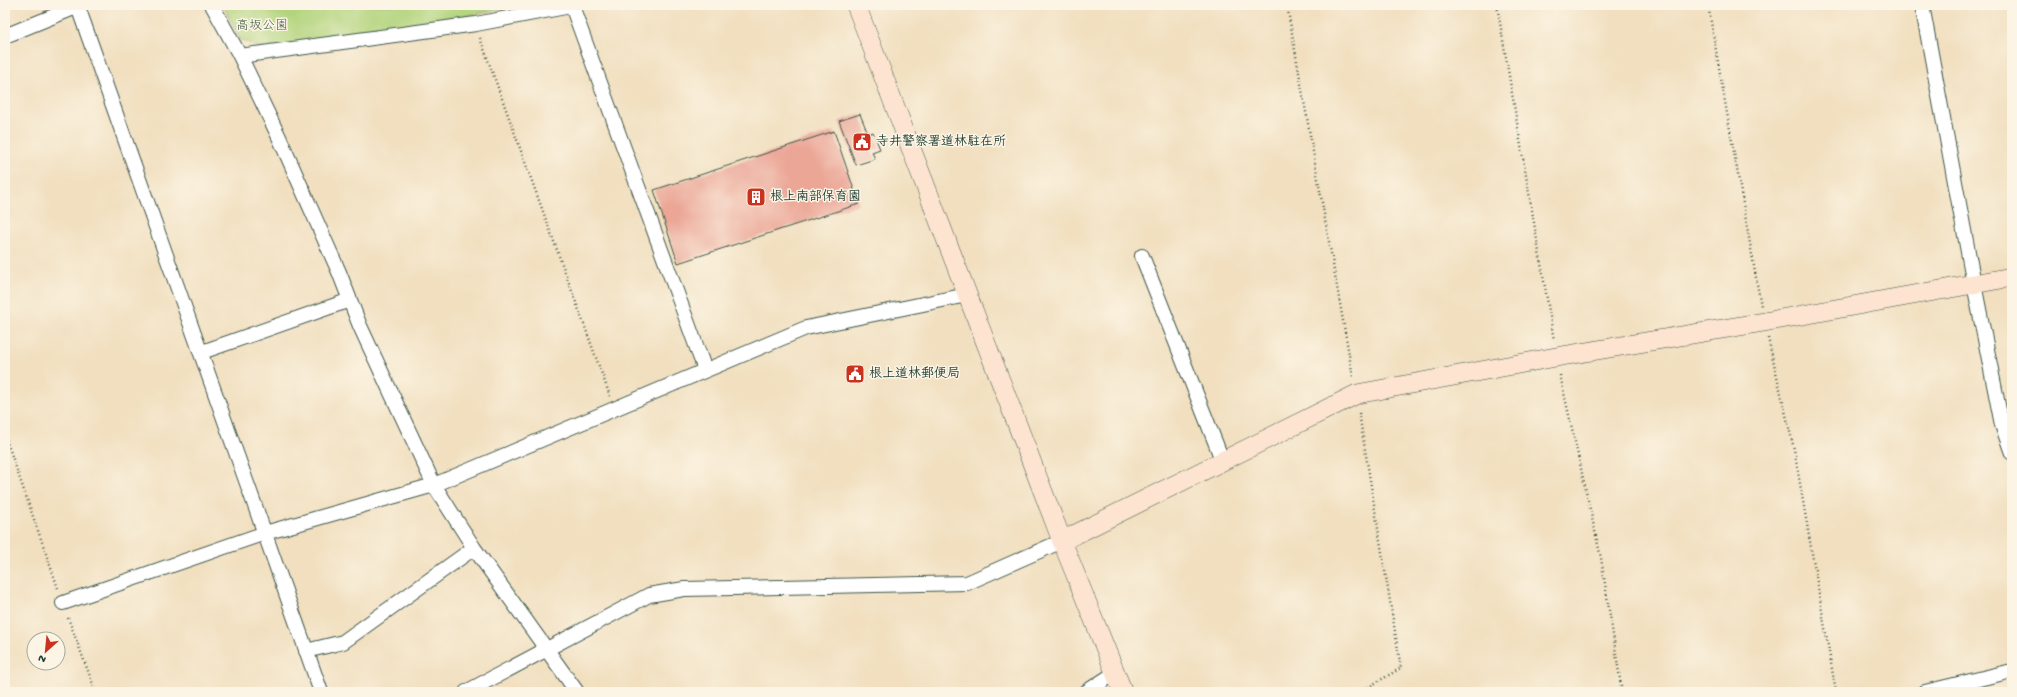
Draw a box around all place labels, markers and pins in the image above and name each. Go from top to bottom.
public building icon: 寺井警察署道林駐在所 [851,131,873,153]
place label: 寺井警察署道林駐在所 [876,134,1006,150]
building icon: 根上南部保育園 [745,186,767,208]
place label: 根上南部保育園 [770,189,861,205]
public building icon: 根上道林郵便局 [844,363,866,385]
place label: 根上道林郵便局 [869,366,960,382]

